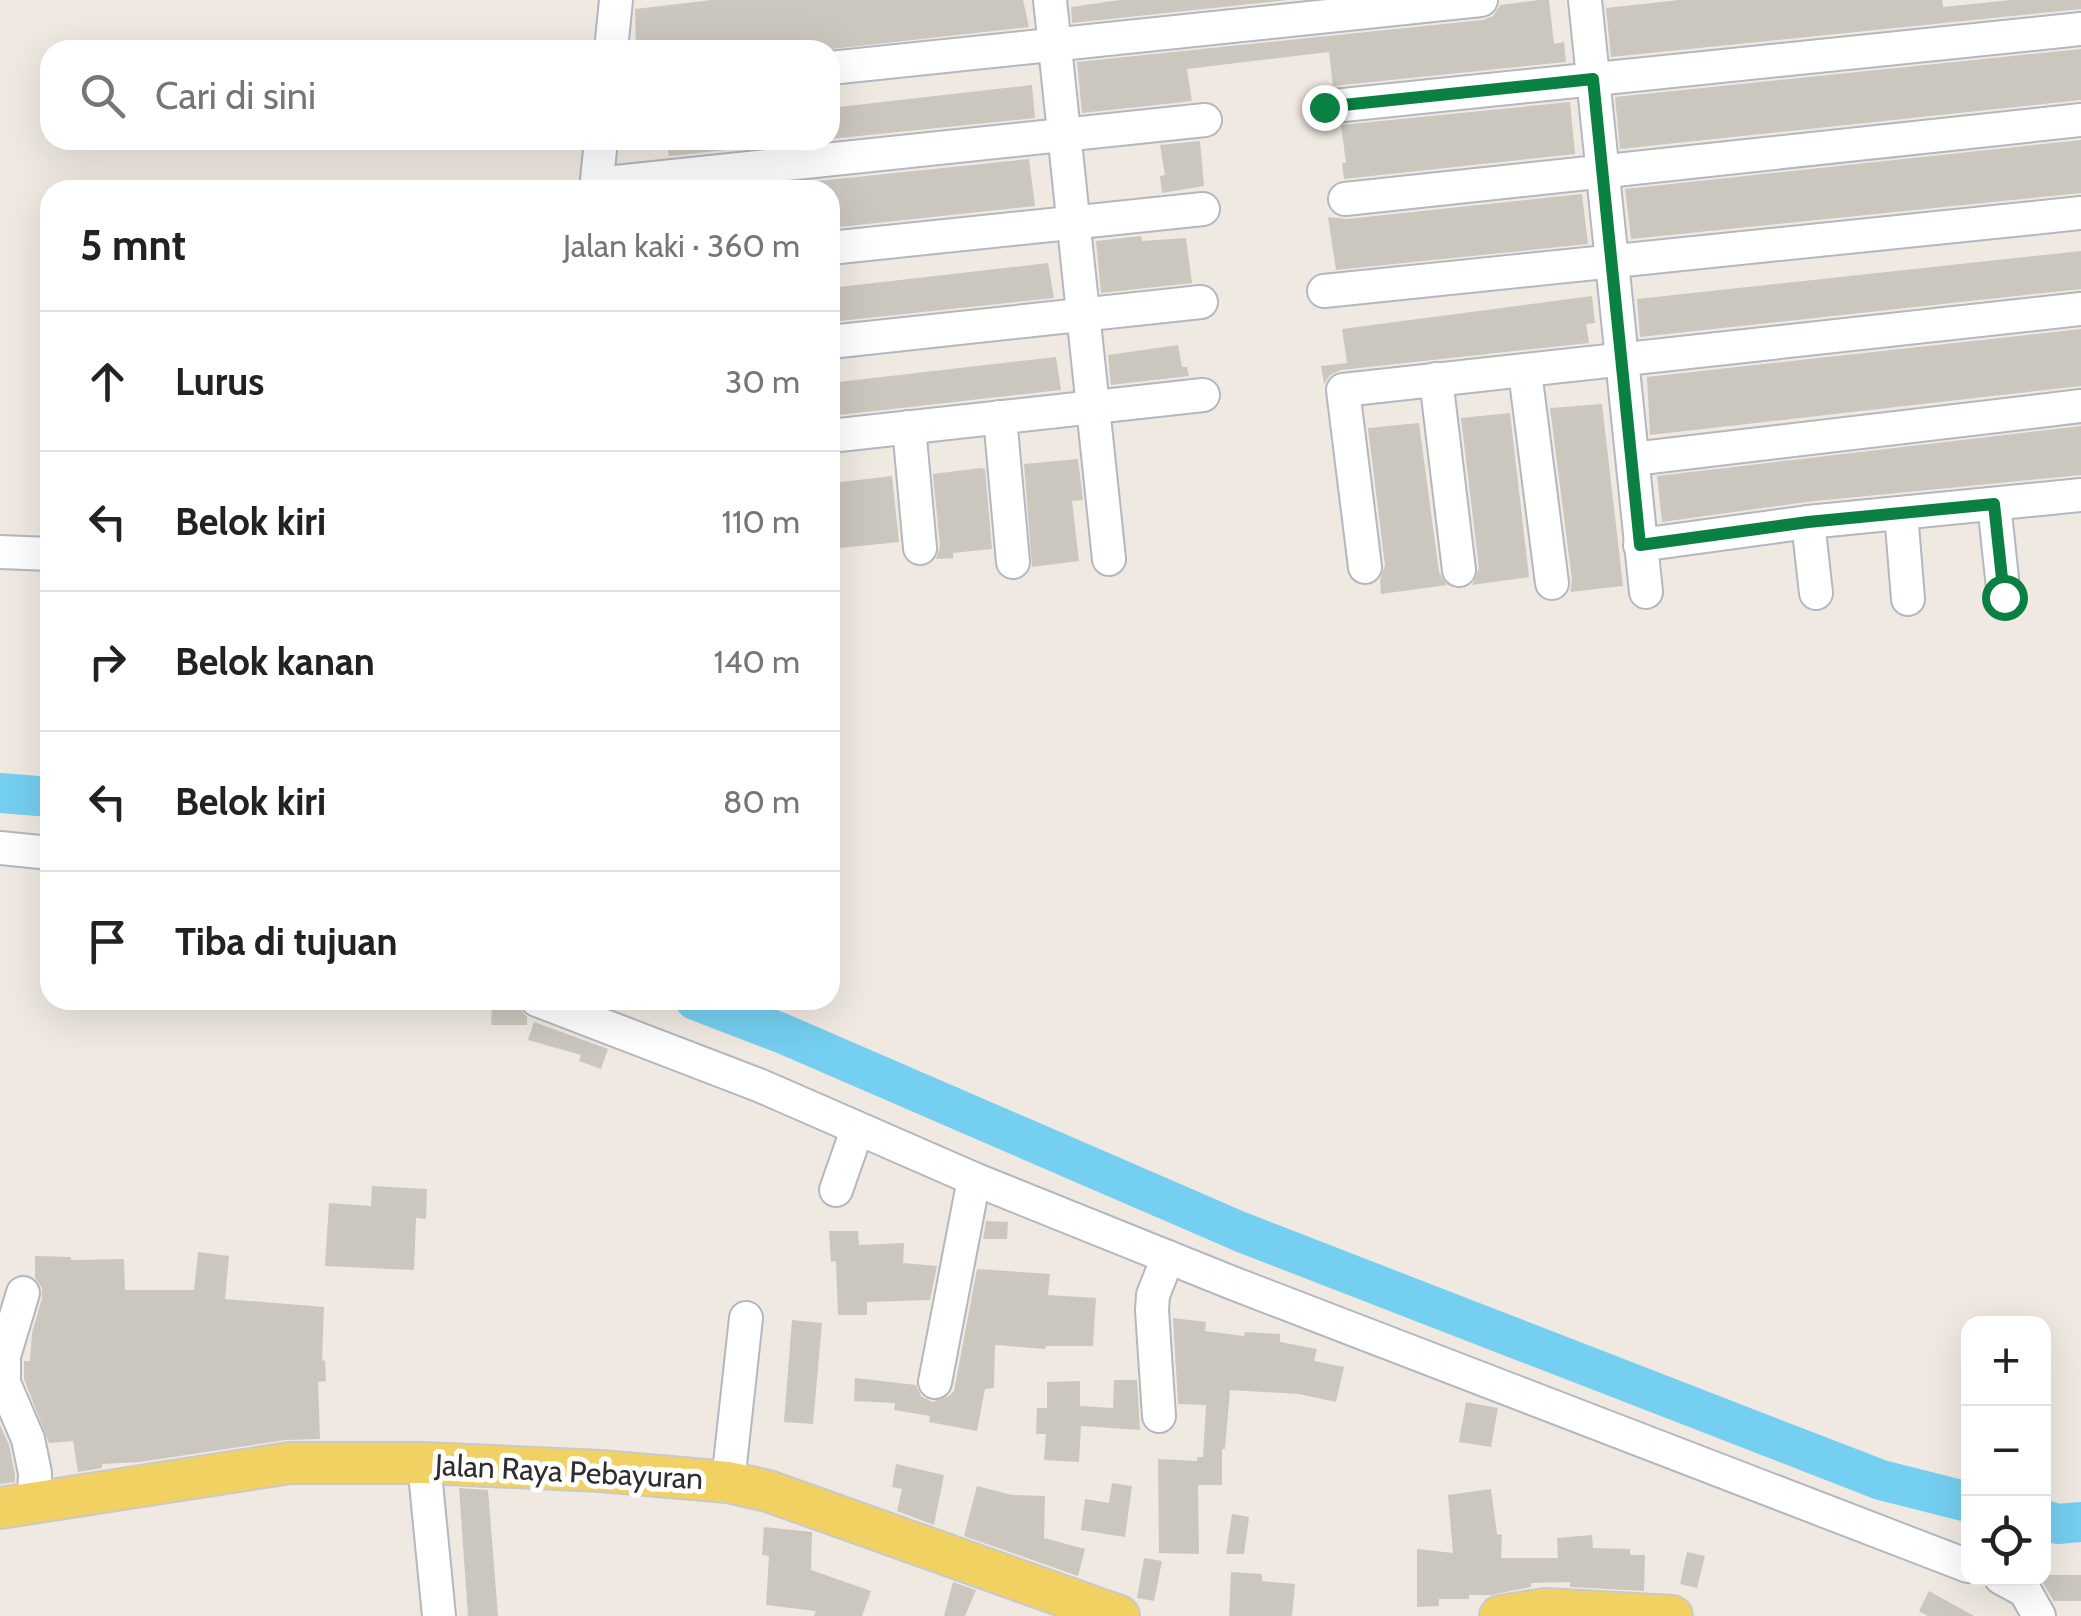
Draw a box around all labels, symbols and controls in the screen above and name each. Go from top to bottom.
search box [40,40,840,150]
icon: search [75,68,130,123]
text: Cari di sini [155,72,316,119]
route end [1302,85,1348,131]
text: 5 mnt [80,219,186,271]
text: Jalan kaki · 360 m [563,226,800,265]
icon: ahead [80,354,135,409]
text: Lurus [175,358,264,405]
text: 30 m [725,362,800,401]
icon: left [80,494,135,549]
text: Belok kiri [175,498,326,545]
text: 110 m [722,502,800,541]
route start [1982,575,2028,621]
icon: right [80,634,135,689]
text: Belok kanan [175,638,375,685]
text: 140 m [713,642,800,681]
icon: left [80,774,135,829]
text: Belok kiri [175,778,326,825]
text: 80 m [723,782,800,821]
icon: arrive [80,914,135,969]
text: Tiba di tujuan [175,918,397,965]
map controls [1961,1316,2051,1586]
button: + [1961,1316,2051,1406]
button: − [1961,1406,2051,1496]
street label: Jalan Raya Pebayuran [433,1446,704,1497]
button: locate [1961,1496,2051,1586]

